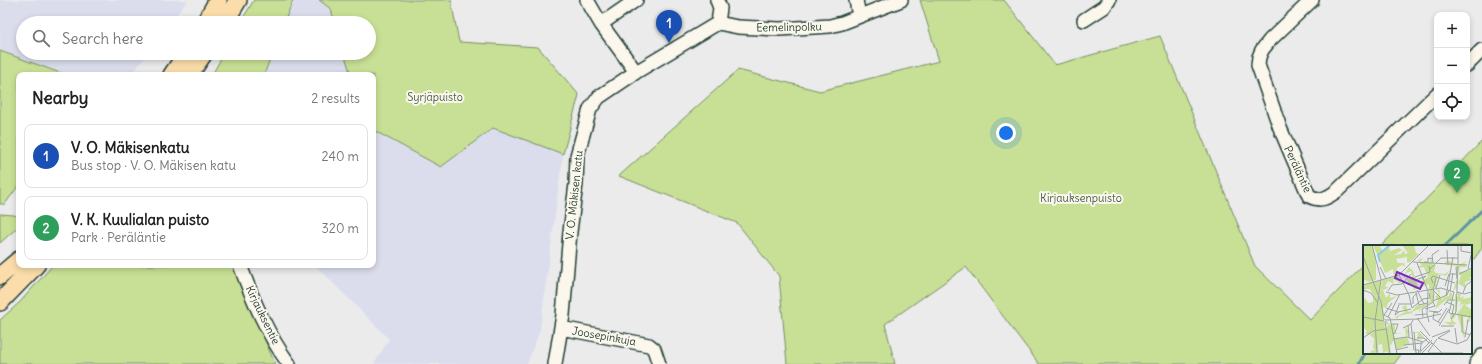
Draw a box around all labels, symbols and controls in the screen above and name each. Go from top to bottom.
pin: 1 [656,10,682,43]
map controls [1434,12,1470,120]
button: + [1434,12,1470,48]
search box [16,16,376,60]
street label: Eemelinpolku [756,19,823,35]
icon: search [30,27,52,49]
text: Search here [62,29,143,48]
button: − [1434,48,1470,84]
button: locate [1434,84,1470,120]
text: Nearby [32,87,88,109]
text: 2 results [311,90,360,107]
park label: Syrjäpuisto [407,90,463,104]
your location [996,123,1016,143]
text: V. O. Mäkisenkatu [71,138,190,157]
street label: Peräläntie [1281,143,1315,195]
text: 1 [43,148,49,165]
text: 240 m [322,148,359,165]
street label: V. O. Mäkisen katu [562,149,586,240]
text: Bus stop · V. O. Mäkisen katu [71,157,236,174]
pin: 2 [1444,160,1470,193]
park label: Kirjauksenpuisto [1040,191,1122,205]
text: V. K. Kuulialan puisto [71,210,209,229]
text: 2 [42,220,50,237]
text: 320 m [321,220,359,237]
text: Park · Peräläntie [71,229,166,246]
inset map [1363,245,1472,354]
street label: Kirjauksentie [243,283,283,347]
street label: Joosepinkuja [571,323,637,349]

